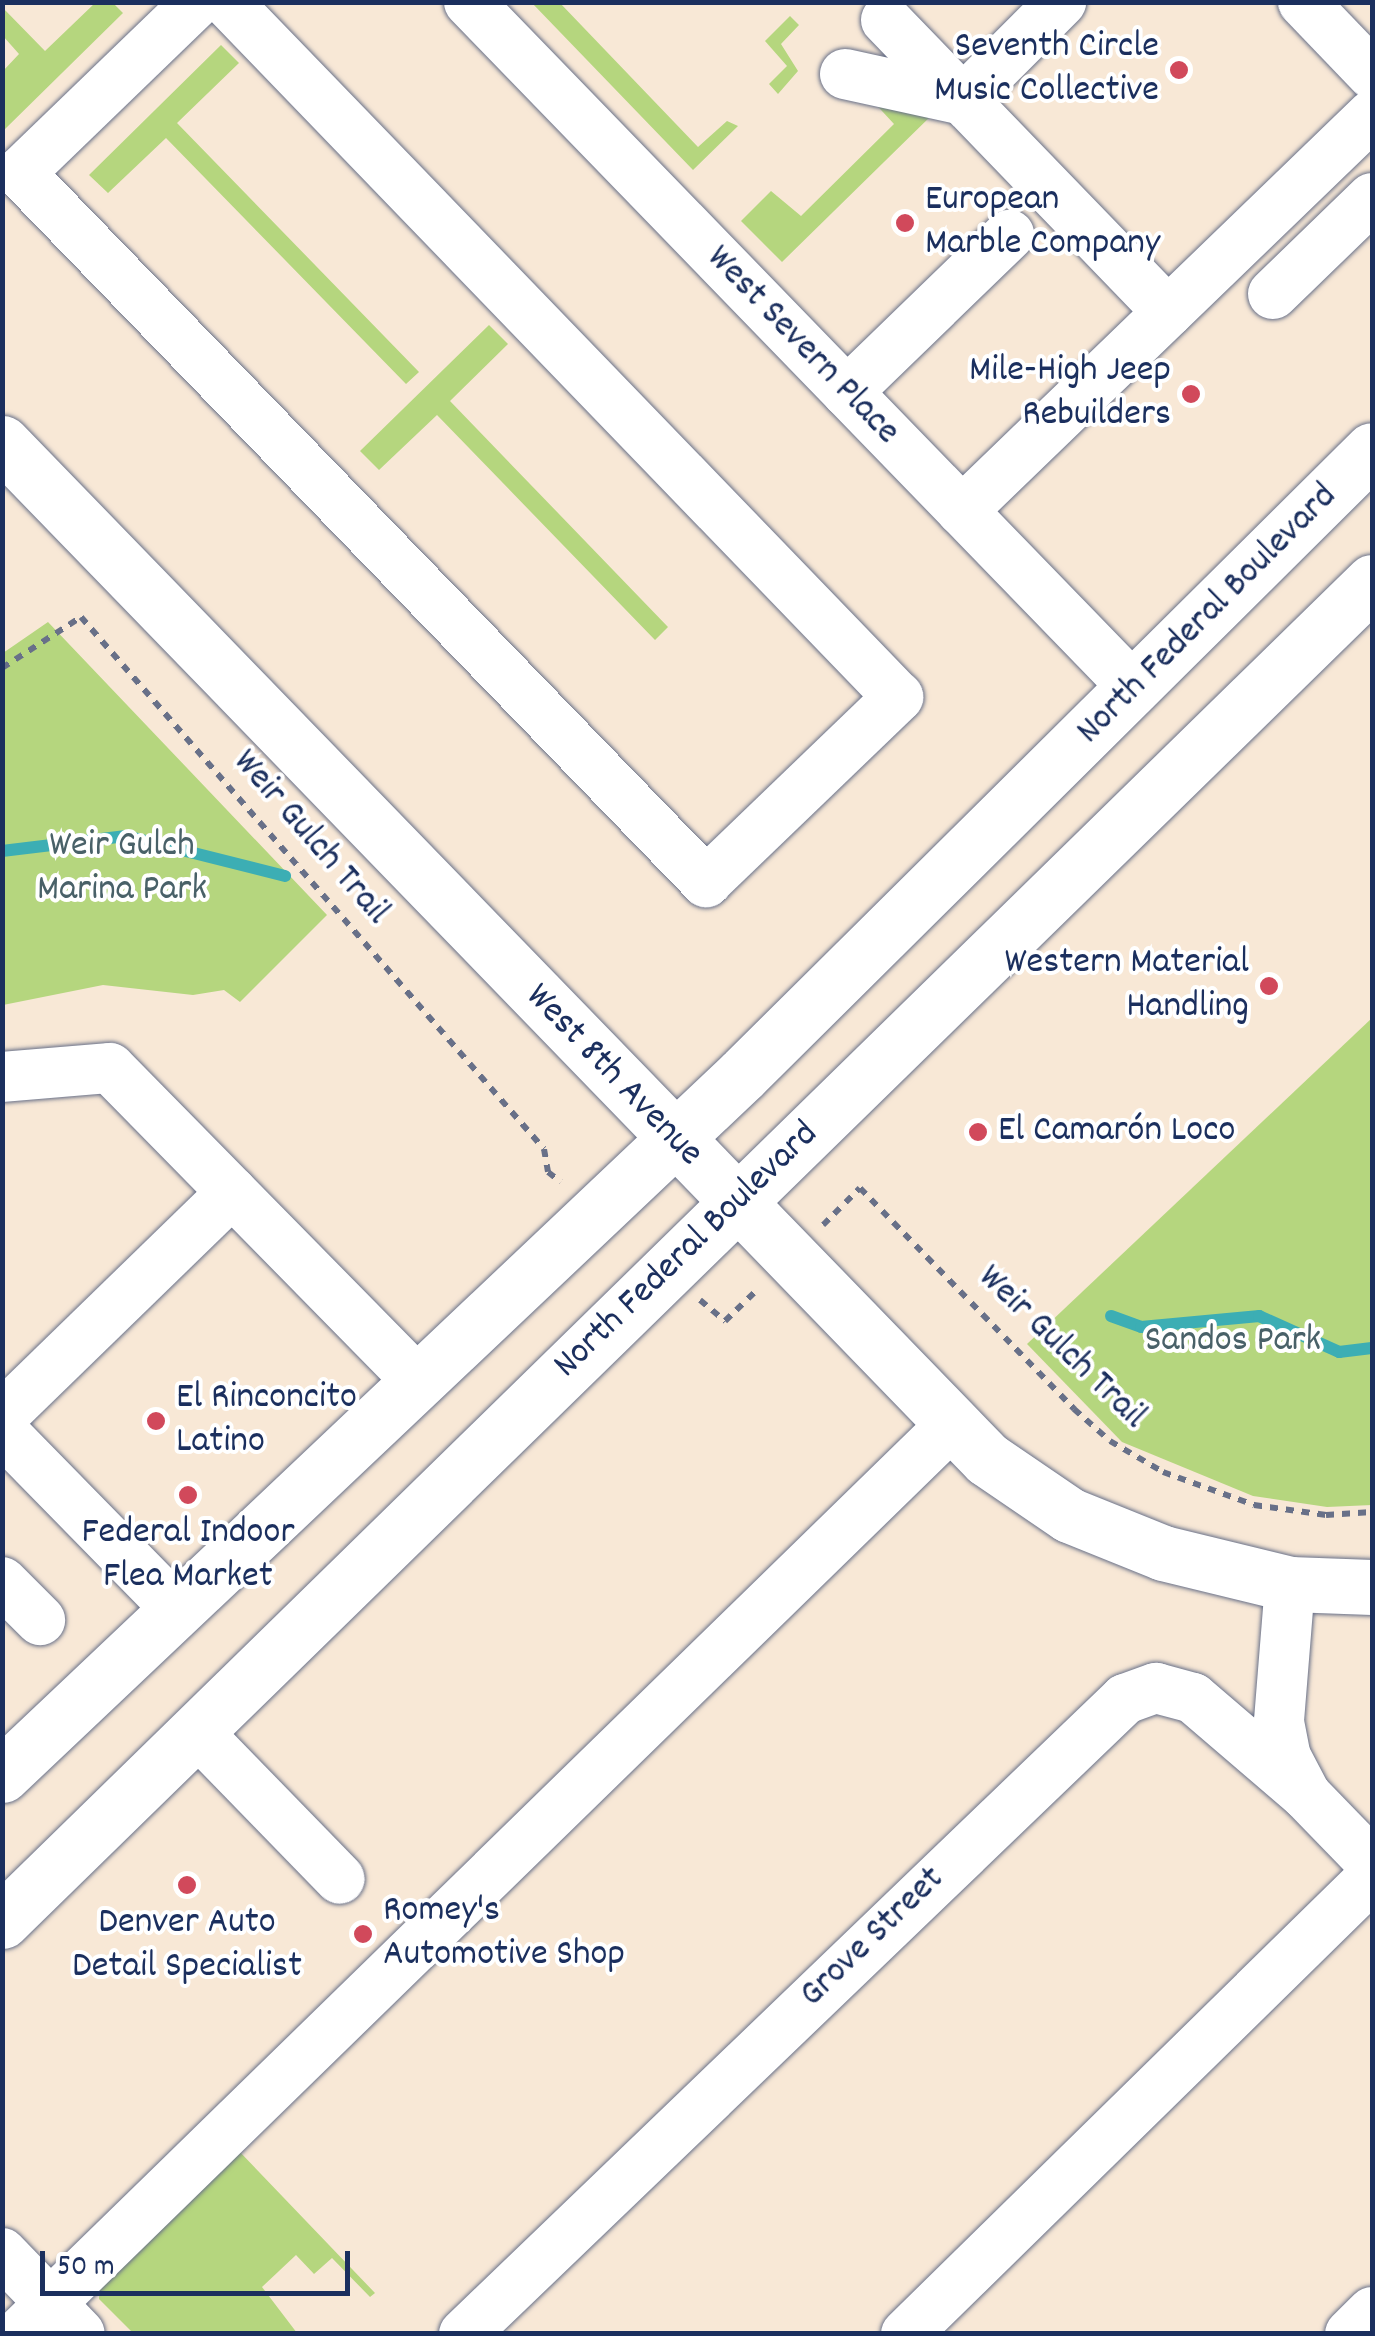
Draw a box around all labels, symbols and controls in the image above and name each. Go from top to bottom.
place label: Seventh Circle Music Collective [934,25,1159,114]
marker: Seventh Circle Music Collective [1168,59,1190,81]
place label: European Marble Company [925,178,1160,268]
marker: European Marble Company [894,212,916,234]
street label: West Severn Place [695,237,909,455]
place label: Mile-High Jeep Rebuilders [969,349,1171,438]
marker: Mile-High Jeep Rebuilders [1180,383,1202,405]
street label: North Federal Boulevard [1068,475,1348,755]
street label: Weir Gulch Trail [221,741,399,935]
park label: Weir Gulch Marina Park [37,824,207,914]
place label: Western Material Handling [1005,941,1249,1030]
street label: West 8th Avenue [514,975,712,1177]
marker: Western Material Handling [1258,975,1280,997]
place label: El Camarón Loco [998,1109,1235,1155]
street label: North Federal Boulevard [545,1113,829,1389]
marker: El Camarón Loco [967,1121,989,1143]
street label: Weir Gulch Trail [967,1256,1155,1440]
park label: Sandos Park [1145,1319,1321,1365]
place label: El Rinconcito Latino [176,1376,357,1466]
marker: El Rinconcito Latino [145,1410,167,1432]
marker: Federal Indoor Flea Market [177,1484,199,1506]
place label: Federal Indoor Flea Market [82,1511,294,1600]
street label: Grove Street [791,1858,955,2018]
marker: Denver Auto Detail Specialist [176,1874,198,1896]
place label: Romey's Automotive Shop [383,1889,625,1978]
place label: Denver Auto Detail Specialist [72,1901,302,1990]
marker: Romey's Automotive Shop [352,1923,374,1945]
scale bar [45,2231,355,2293]
text: 50 m [57,2247,115,2290]

